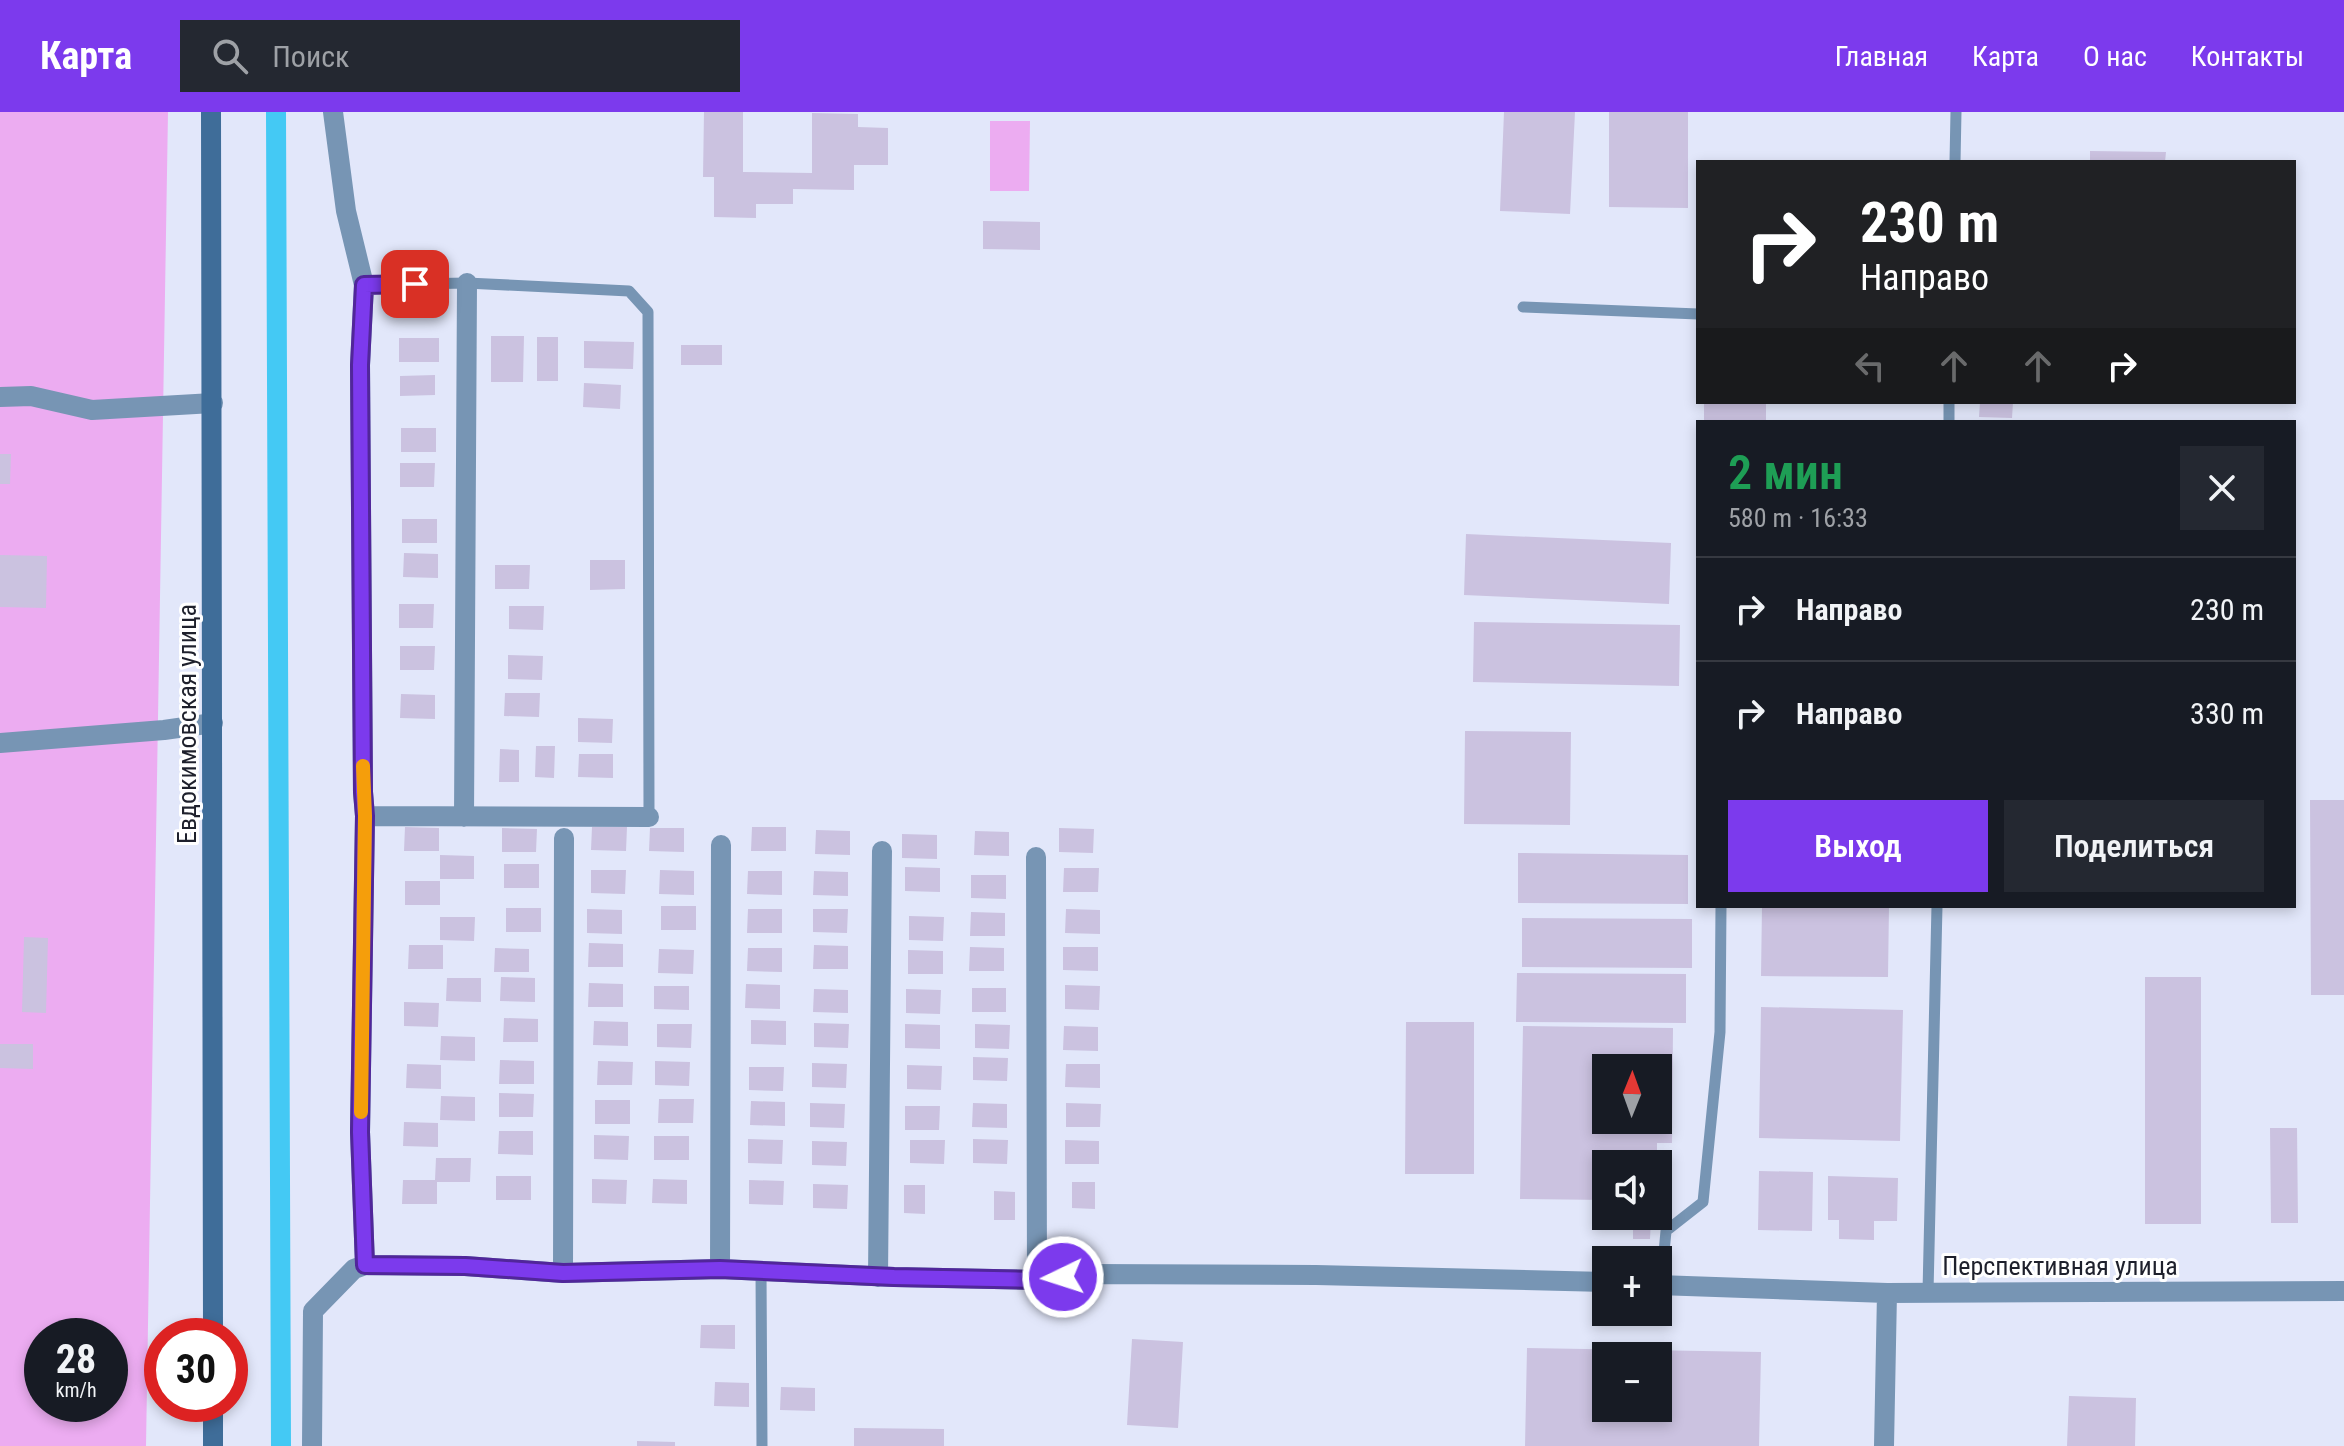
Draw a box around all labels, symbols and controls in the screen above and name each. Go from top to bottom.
search box [180,20,740,92]
text: Карта [40,34,132,78]
icon: search [208,34,252,78]
text: Поиск [272,39,349,74]
text: Главная [1835,40,1928,73]
text: Карта [1972,40,2039,73]
text: О нас [2083,40,2147,73]
text: Контакты [2191,40,2304,73]
text: 230 m [1860,190,1999,256]
icon: right [1728,192,1832,296]
pin [381,250,449,318]
text: Направо [1860,257,1989,299]
icon: arrive [393,262,437,306]
icon: left [1848,344,1892,388]
icon: ahead [1932,344,1976,388]
icon: ahead [2016,344,2060,388]
icon: right [2100,344,2144,388]
text: 2 мин [1728,444,1843,501]
button: close [2180,446,2264,530]
text: 580 m · 16:33 [1728,503,1868,533]
icon: right [1728,587,1772,631]
text: Направо [1796,592,1902,627]
text: 230 m [2190,592,2264,627]
street label: Евдокимовская улица [172,604,202,844]
icon: right [1728,691,1772,735]
text: Направо [1796,696,1902,731]
text: 330 m [2190,696,2264,731]
button: Выход [1728,800,1988,892]
button: Поделиться [2004,800,2264,892]
north arrow [1592,1054,1672,1134]
map controls [1592,1054,1672,1422]
button: sound [1592,1150,1672,1230]
position arrow [1021,1235,1105,1319]
button: + [1592,1246,1672,1326]
street label: Перспективная улица [1942,1251,2178,1281]
speed limit sign: 30 [144,1318,248,1422]
text: 28 [56,1336,96,1383]
button: − [1592,1342,1672,1422]
text: km/h [55,1378,97,1402]

